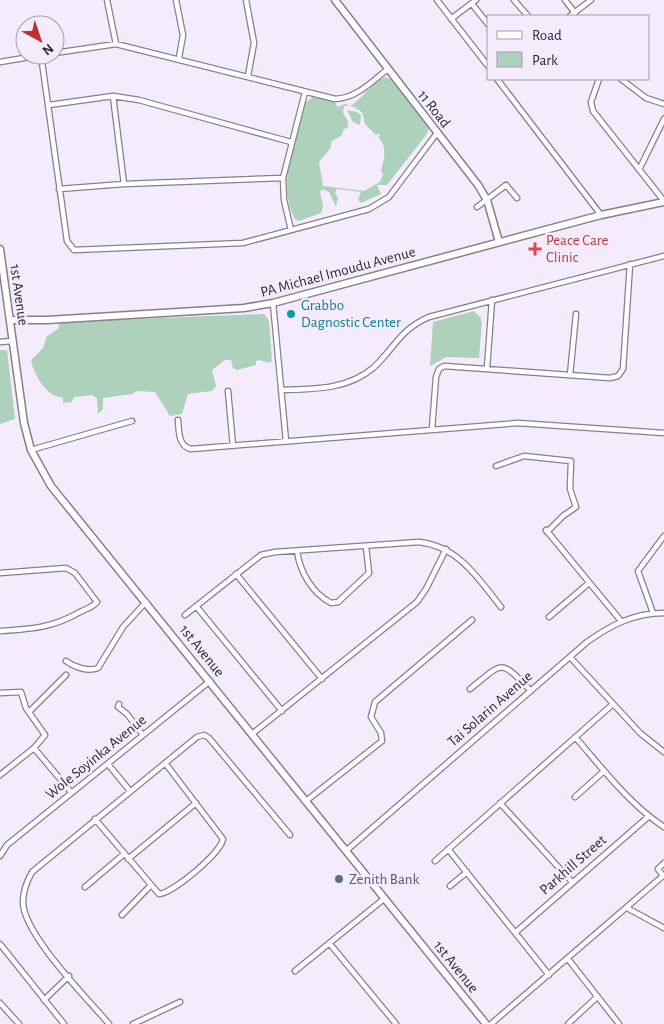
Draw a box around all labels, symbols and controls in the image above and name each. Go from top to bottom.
north arrow [15,15,65,65]
legend [487,15,649,80]
text: Road [532,28,562,43]
text: N [39,41,56,58]
text: Park [532,53,558,68]
street label: 11 Road [415,88,453,131]
place label: Peace Care Clinic [546,233,609,265]
marker: Peace Care Clinic [528,242,542,256]
street label: PA Michael Imoudu Avenue [259,244,417,300]
street label: 1st Avenue [7,263,31,327]
place label: Grabbo Dagnostic Center [301,298,401,330]
marker: Grabbo Dagnostic Center [285,308,297,320]
street label: 1st Avenue [177,622,227,680]
street label: Tai Solarin Avenue [445,668,535,750]
street label: Wole Soyinka Avenue [43,712,149,802]
street label: Parkhill Street [537,832,609,898]
place label: Zenith Bank [349,872,419,887]
marker: Zenith Bank [333,873,345,885]
street label: 1st Avenue [431,938,481,996]

